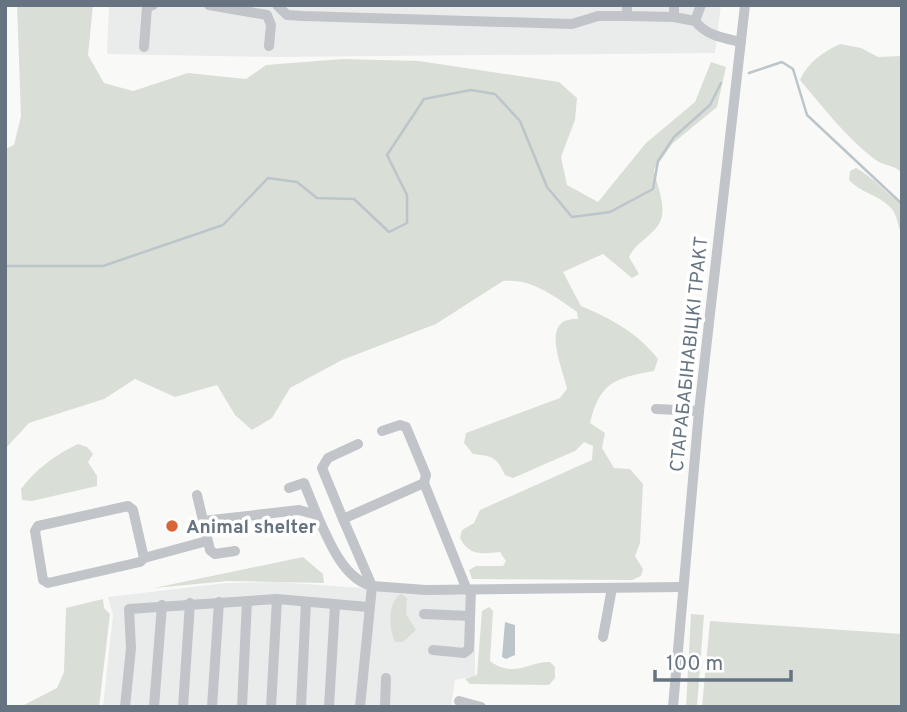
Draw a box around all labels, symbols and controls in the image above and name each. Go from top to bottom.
street label: СТАРАБАБІНАВІЦКІ ТРАКТ [666,235,714,473]
place label: Animal shelter [186,516,317,540]
marker: Animal shelter [164,518,180,534]
scale bar [655,638,792,682]
text: 100 m [666,651,723,678]

